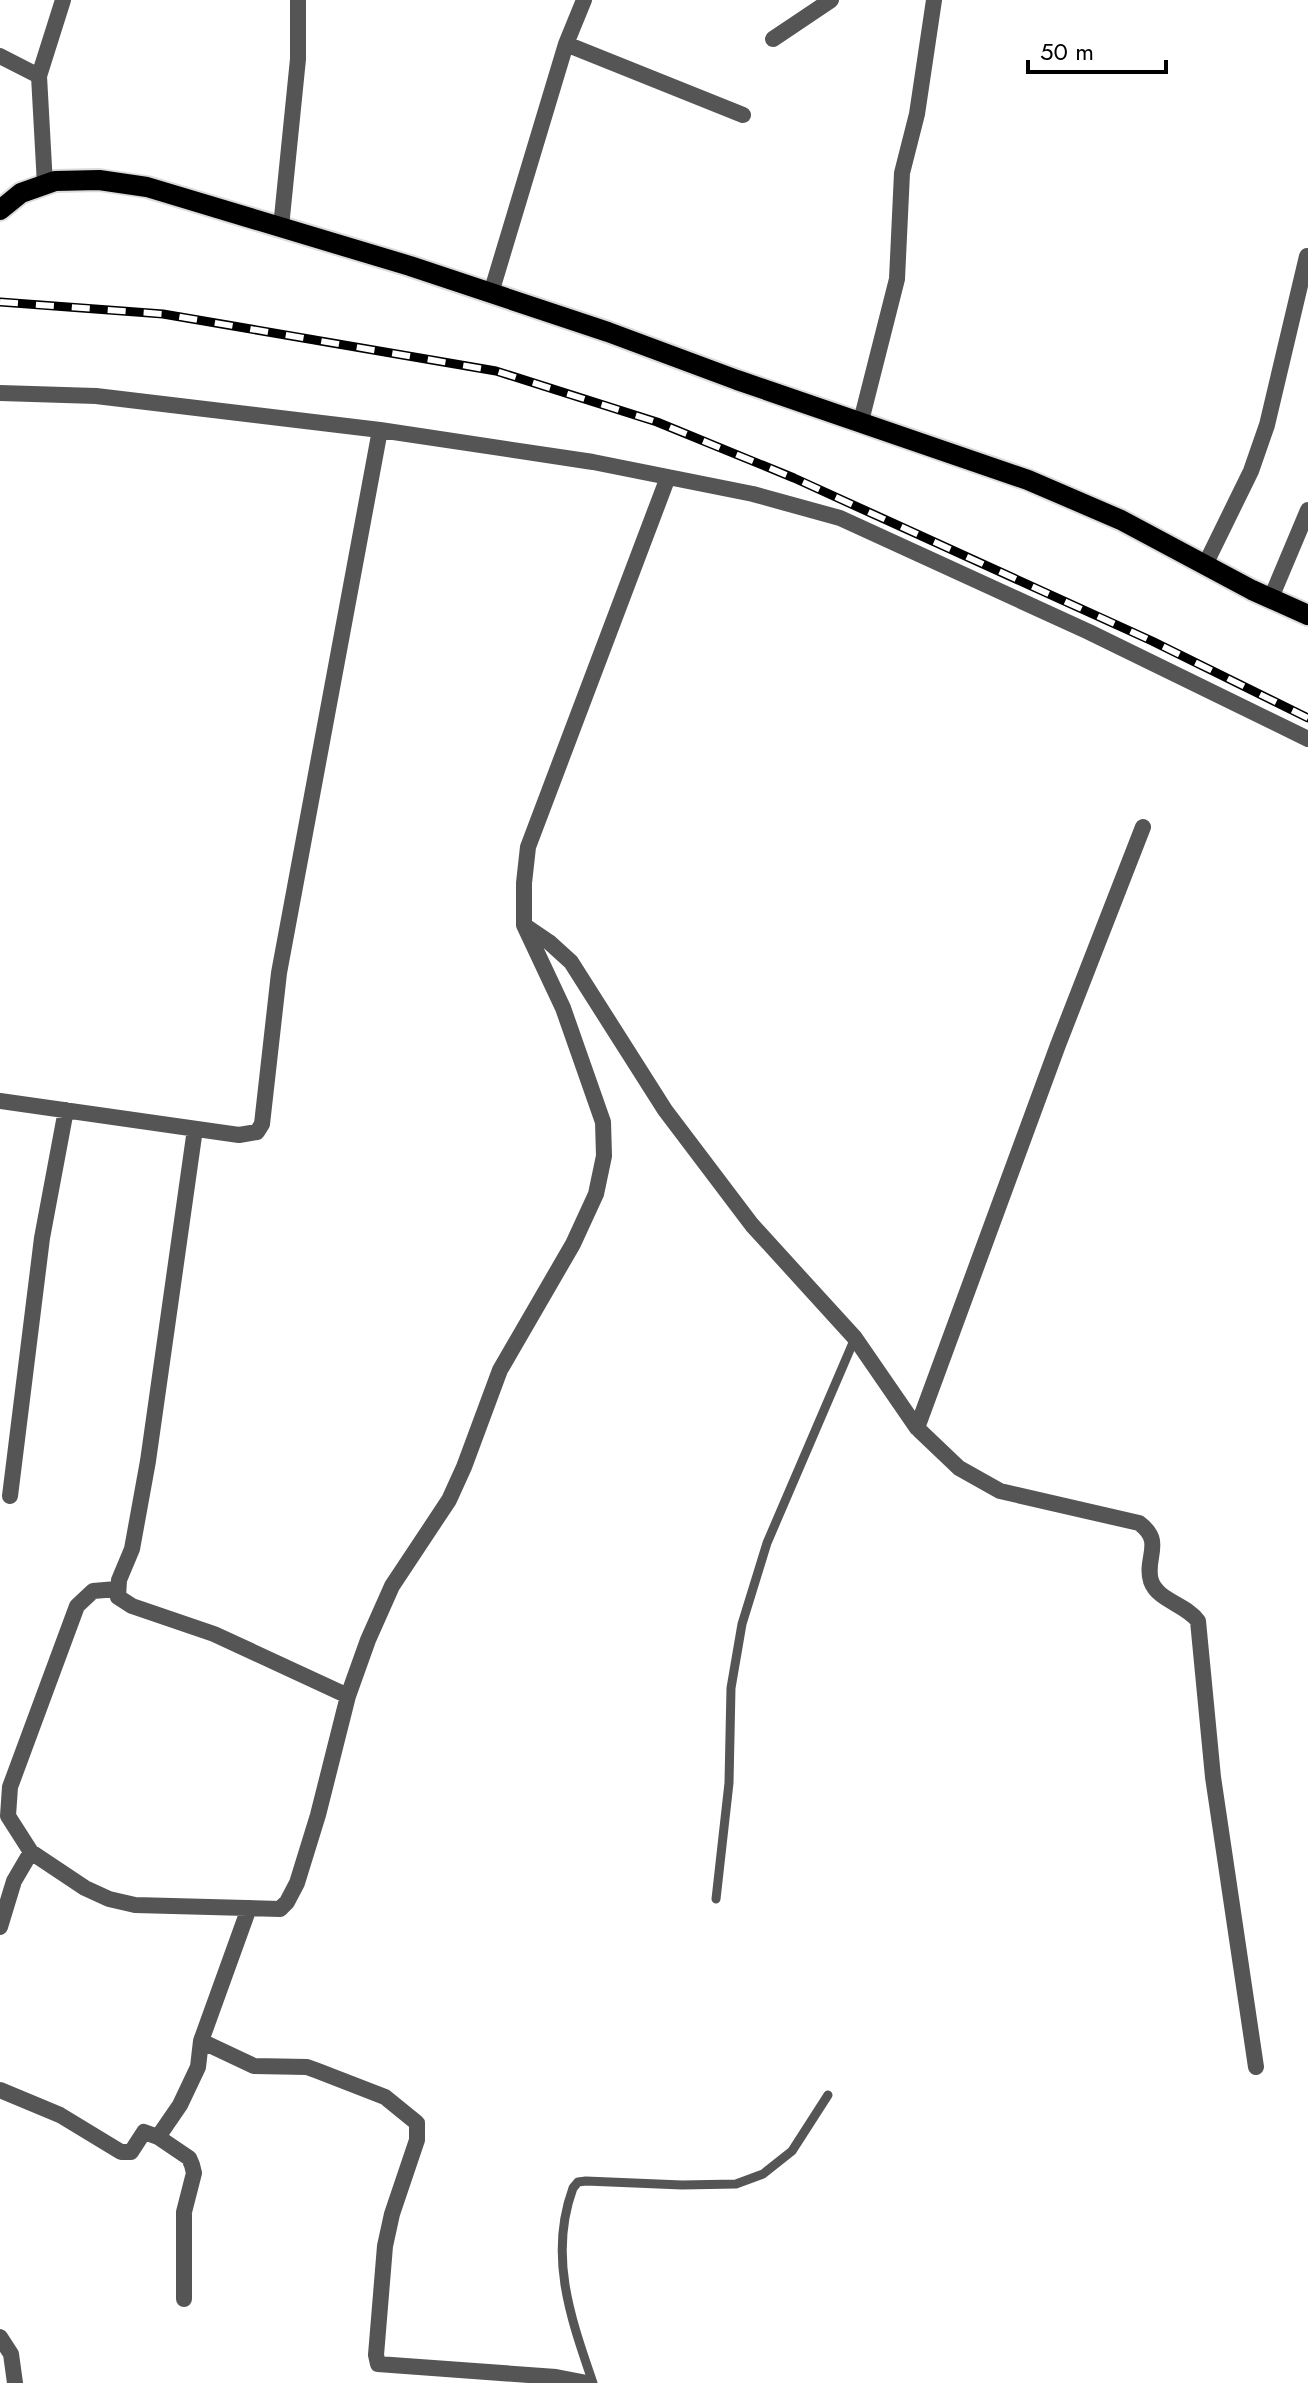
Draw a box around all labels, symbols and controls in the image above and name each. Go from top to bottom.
scale bar [1028,24,1166,74]
text: 50 m [1040,34,1094,69]

